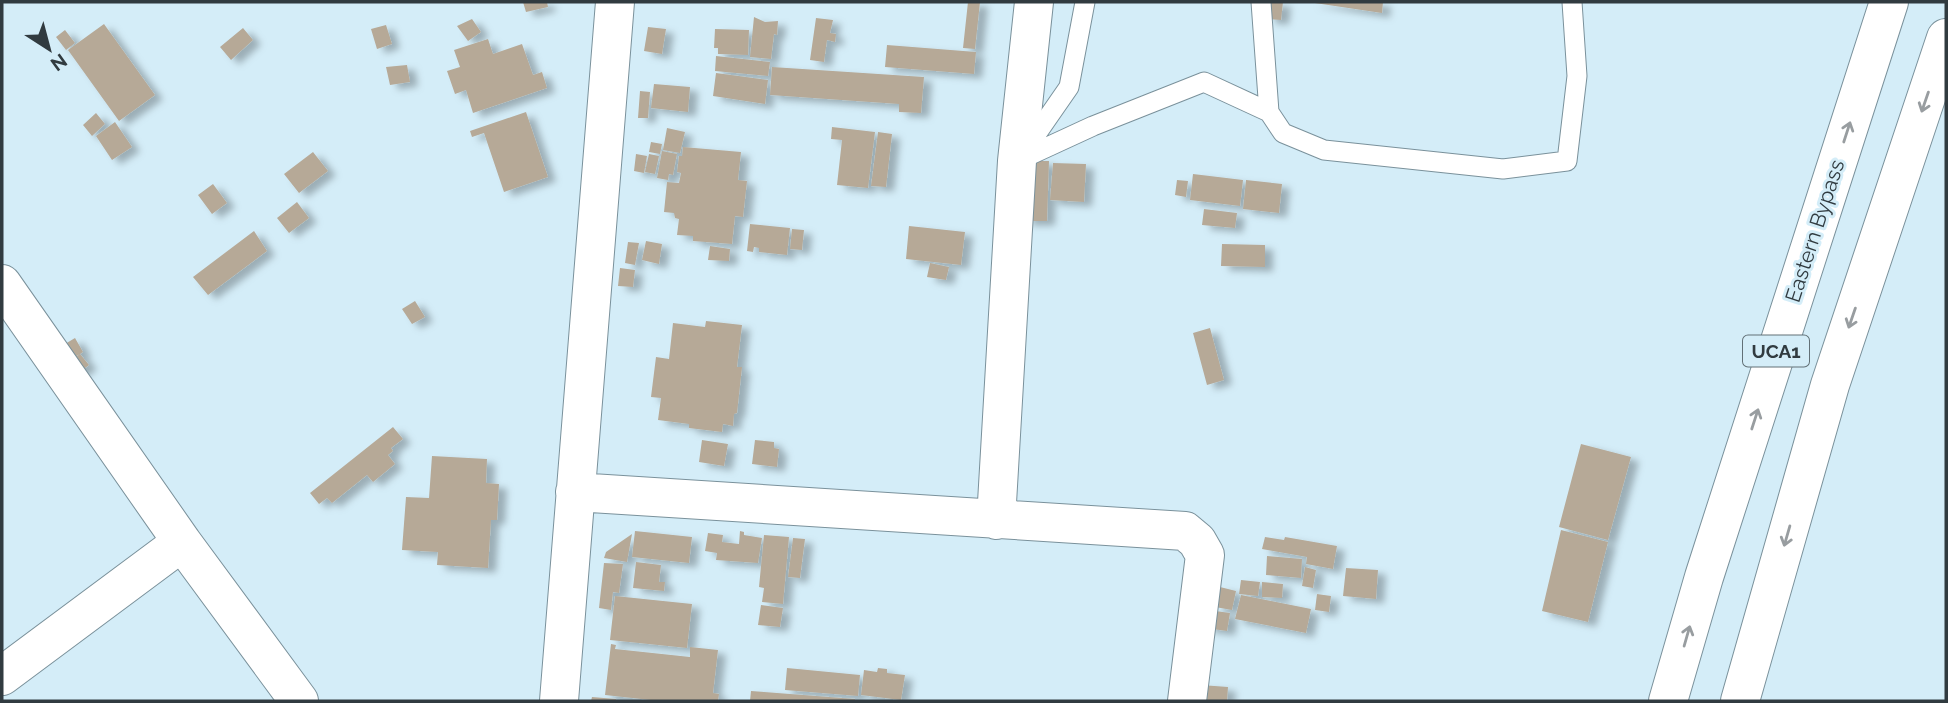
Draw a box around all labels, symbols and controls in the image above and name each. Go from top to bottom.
north arrow [14,14,84,84]
text: N [47,50,71,76]
one-way arrow [1917,91,1930,113]
one-way arrow [1841,121,1854,143]
street label: Eastern Bypass [1780,156,1849,305]
one-way arrow [1845,307,1858,329]
road number: UCA1 [1743,336,1809,366]
one-way arrow [1749,408,1762,430]
one-way arrow [1779,525,1792,547]
one-way arrow [1681,625,1694,647]

